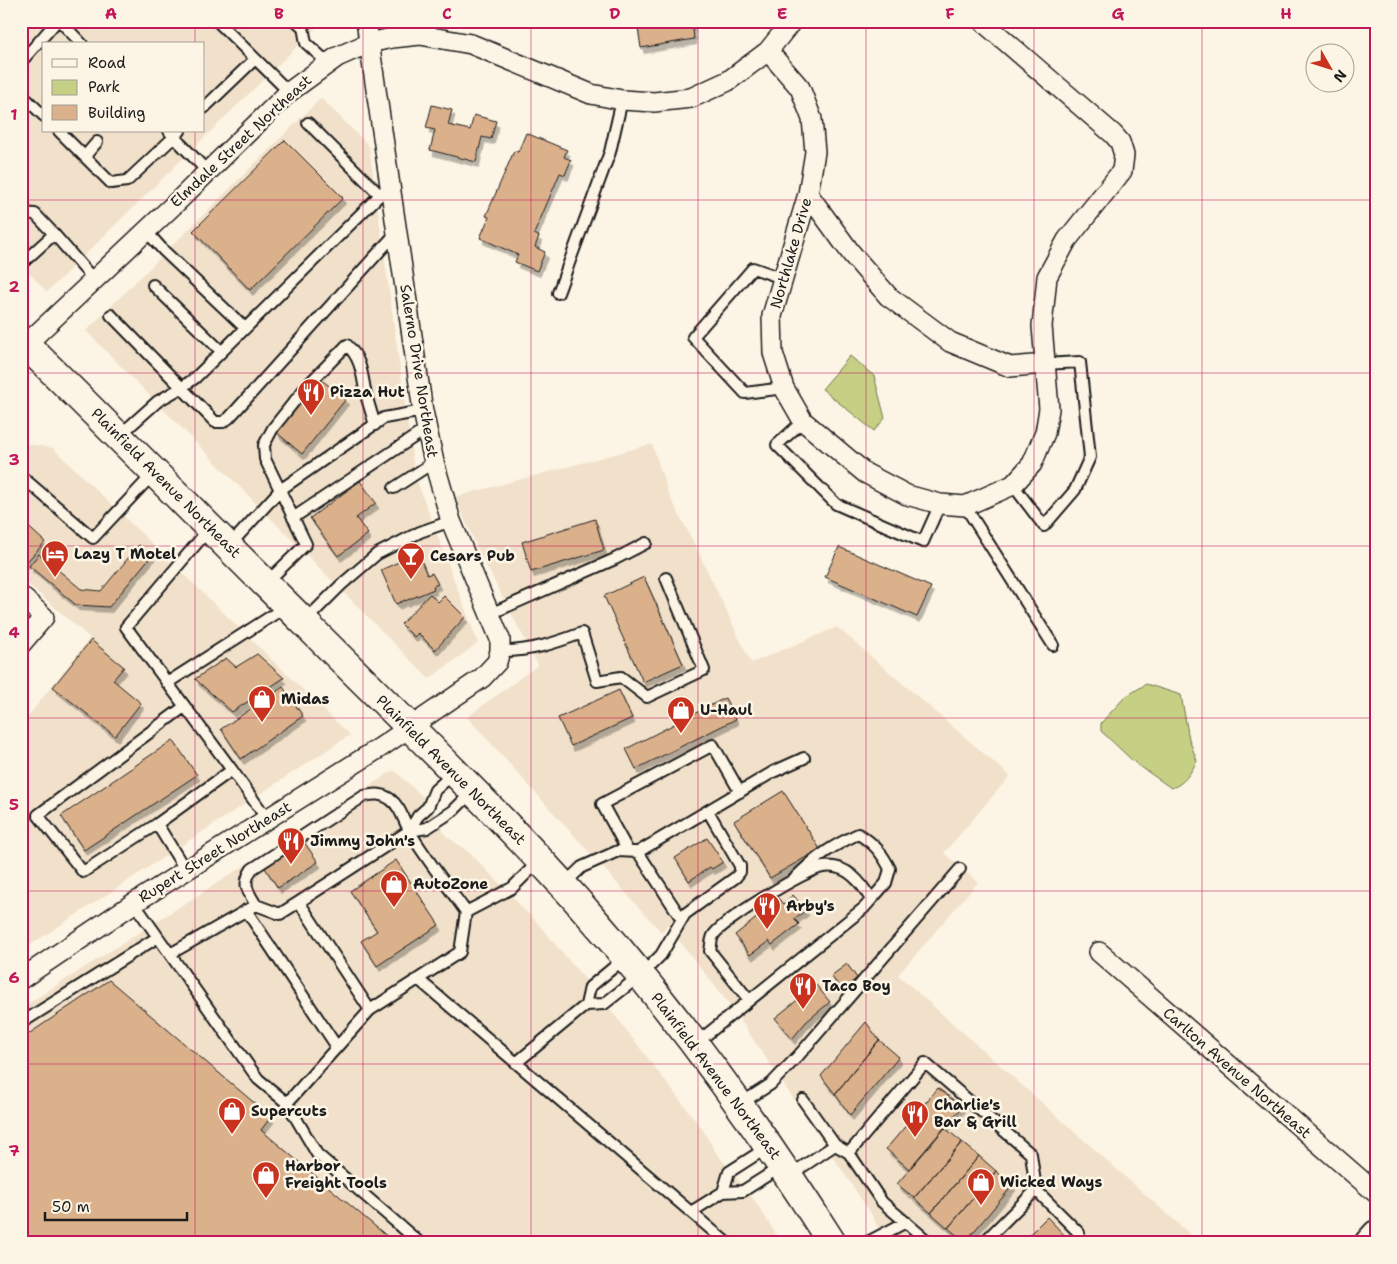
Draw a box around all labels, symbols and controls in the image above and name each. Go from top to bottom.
text: A [105,3,117,24]
text: B [274,3,284,24]
text: C [442,3,452,24]
text: D [609,3,621,24]
text: E [777,3,787,24]
text: F [945,3,955,24]
text: G [1112,3,1125,24]
text: H [1280,3,1292,24]
legend [42,42,205,132]
north arrow [1304,42,1354,92]
text: Road [88,53,126,73]
text: N [1330,66,1351,86]
street label: Elmdale Street Northeast [166,70,316,212]
text: Park [88,77,120,97]
text: Building [88,103,145,123]
text: 1 [10,104,18,125]
street label: Northlake Drive [766,195,816,311]
text: 2 [8,276,20,297]
street label: Salerno Drive Northeast [395,283,443,459]
restaurant icon: Pizza Hut [296,377,326,416]
place label: Pizza Hut [330,382,405,402]
street label: Plainfield Avenue Northeast [87,404,245,562]
text: 3 [8,449,20,470]
hotel icon: Lazy T Motel [40,539,70,578]
bar icon: Cesars Pub [396,541,426,580]
place label: Lazy T Motel [74,544,176,564]
place label: Cesars Pub [430,546,515,566]
text: 4 [8,622,20,643]
shop icon: Midas [247,684,277,723]
place label: Midas [281,689,330,709]
street label: Plainfield Avenue Northeast [372,691,530,849]
shop icon: U-Haul [666,695,696,734]
place label: U-Haul [700,700,753,720]
text: 5 [9,794,19,815]
street label: Rupert Street Northeast [135,797,295,907]
restaurant icon: Jimmy John's [276,826,306,865]
place label: Jimmy John's [310,831,415,851]
shop icon: AutoZone [379,869,409,908]
place label: AutoZone [413,874,488,894]
restaurant icon: Arby's [752,891,782,930]
place label: Arby's [786,896,835,916]
text: 6 [8,967,20,988]
restaurant icon: Taco Boy [788,971,818,1010]
place label: Taco Boy [822,976,891,996]
street label: Plainfield Avenue Northeast [647,988,785,1164]
street label: Carlton Avenue Northeast [1159,1003,1315,1143]
place label: Charlie's Bar & Grill [934,1095,1017,1132]
shop icon: Supercuts [217,1096,247,1135]
restaurant icon: Charlie's Bar & Grill [900,1099,930,1138]
place label: Supercuts [251,1101,327,1121]
text: 7 [8,1140,20,1161]
place label: Harbor Freight Tools [285,1156,387,1193]
shop icon: Harbor Freight Tools [251,1160,281,1199]
shop icon: Wicked Ways [966,1167,996,1206]
place label: Wicked Ways [1000,1172,1103,1192]
scale bar [45,1189,188,1221]
text: 50 m [52,1197,90,1217]

